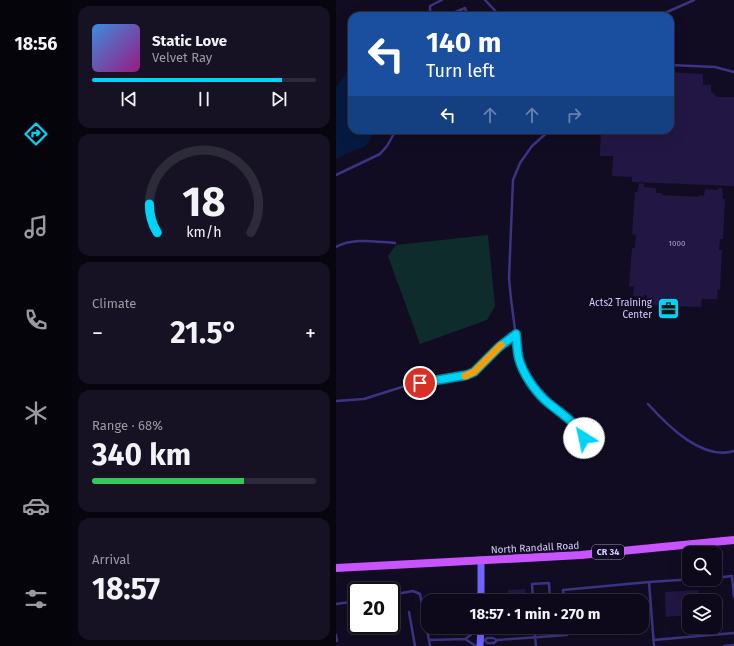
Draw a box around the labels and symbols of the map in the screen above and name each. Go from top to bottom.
house number: 1000 [669,239,686,248]
office icon: Acts2 Training Center [655,295,681,321]
place label: Acts2 Training Center [589,297,653,321]
pin [403,366,437,400]
position arrow [563,417,605,459]
street label: North Randall Road [490,540,580,556]
road number: CR 34 [592,545,624,559]
speed limit sign: 20 [348,582,400,634]

